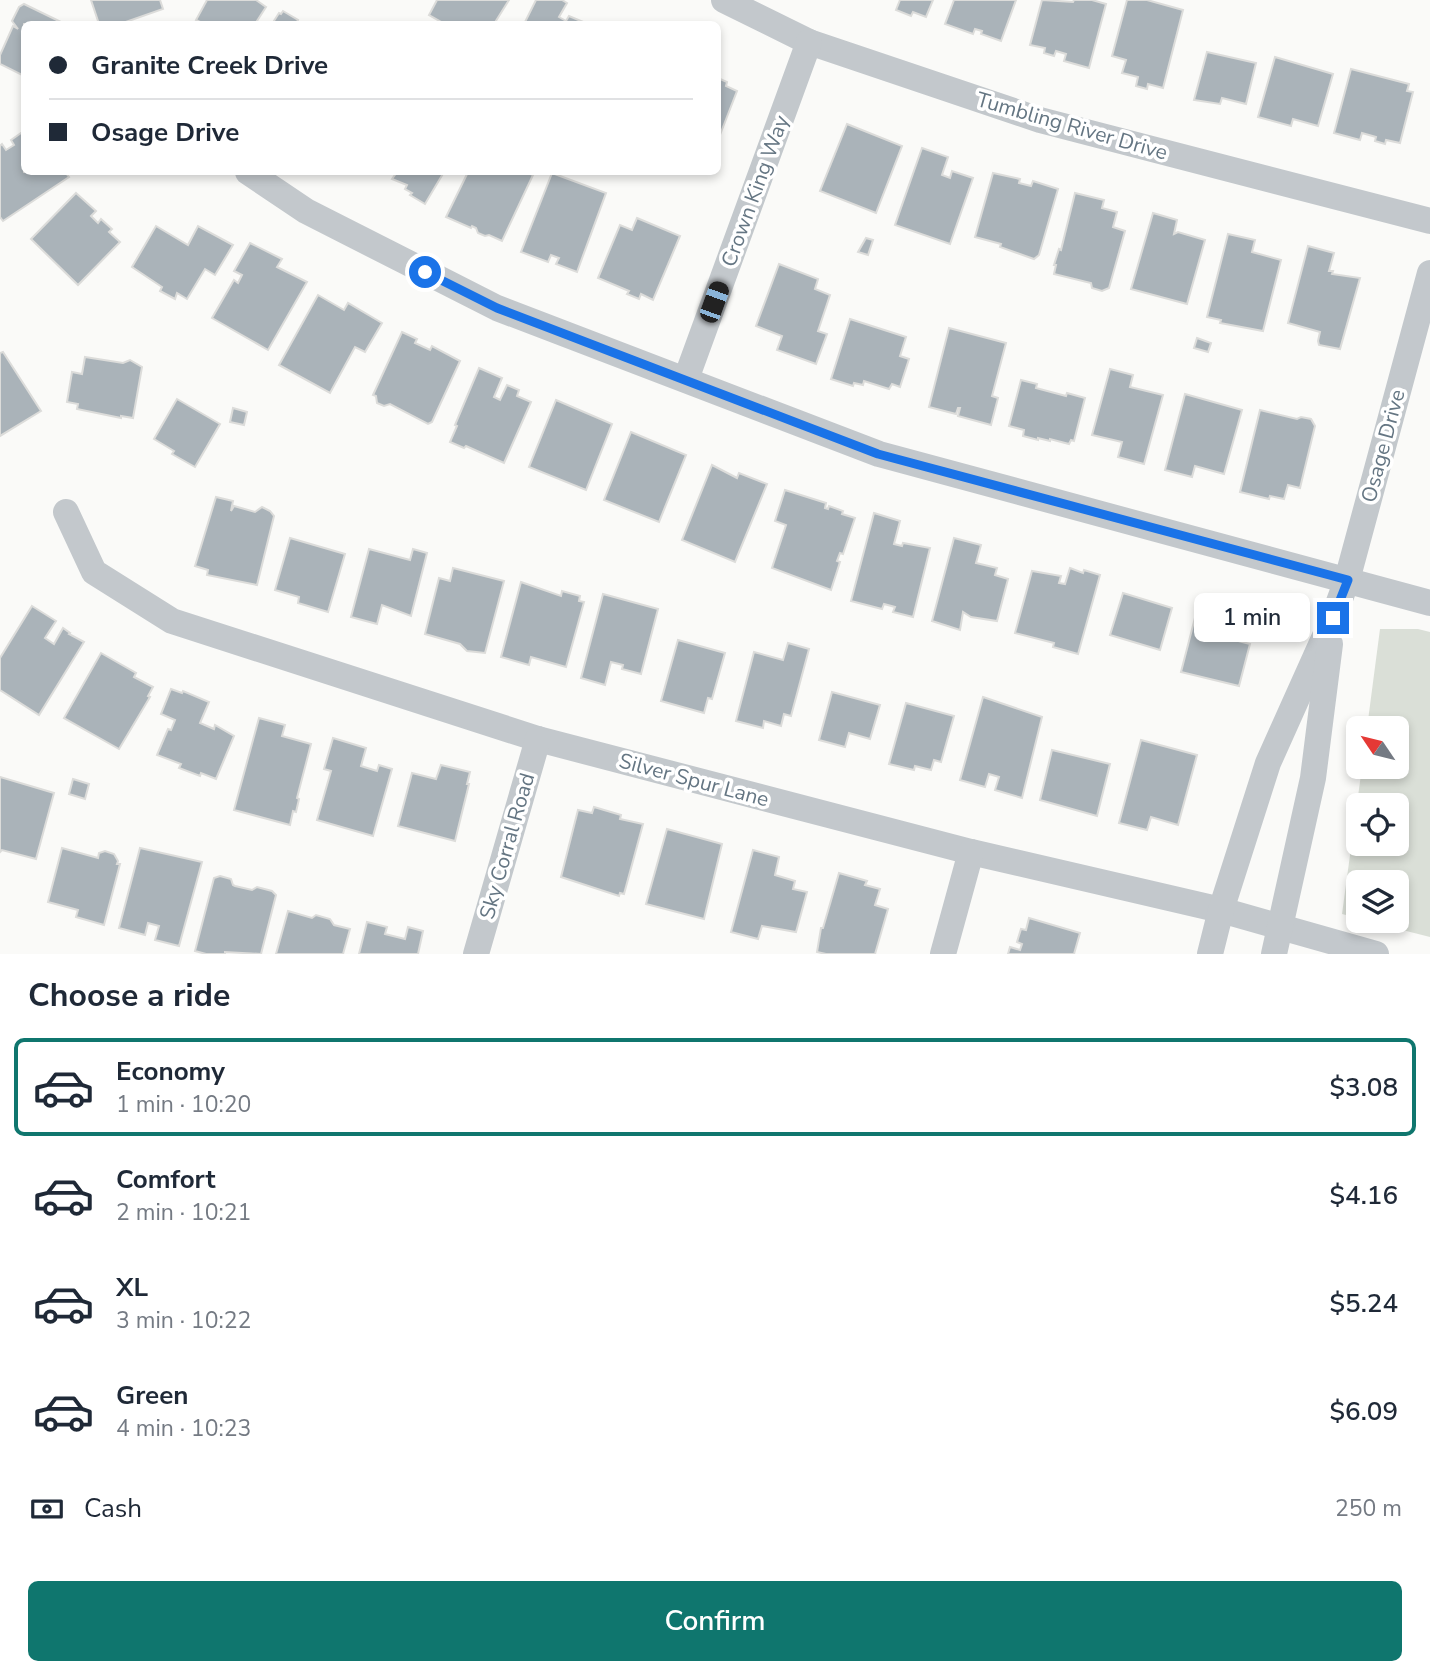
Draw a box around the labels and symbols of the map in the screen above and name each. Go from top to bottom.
street label: Tumbling River Drive [973,85,1171,167]
street label: Crown King Way [715,111,795,271]
route start [409,256,441,288]
car [697,279,732,325]
street label: Osage Drive [1354,386,1412,506]
callout: 1 min [1193,594,1308,642]
route end [1317,602,1349,634]
north arrow [1346,716,1409,779]
street label: Silver Spur Lane [616,747,772,813]
street label: Sky Corral Road [473,770,541,922]

